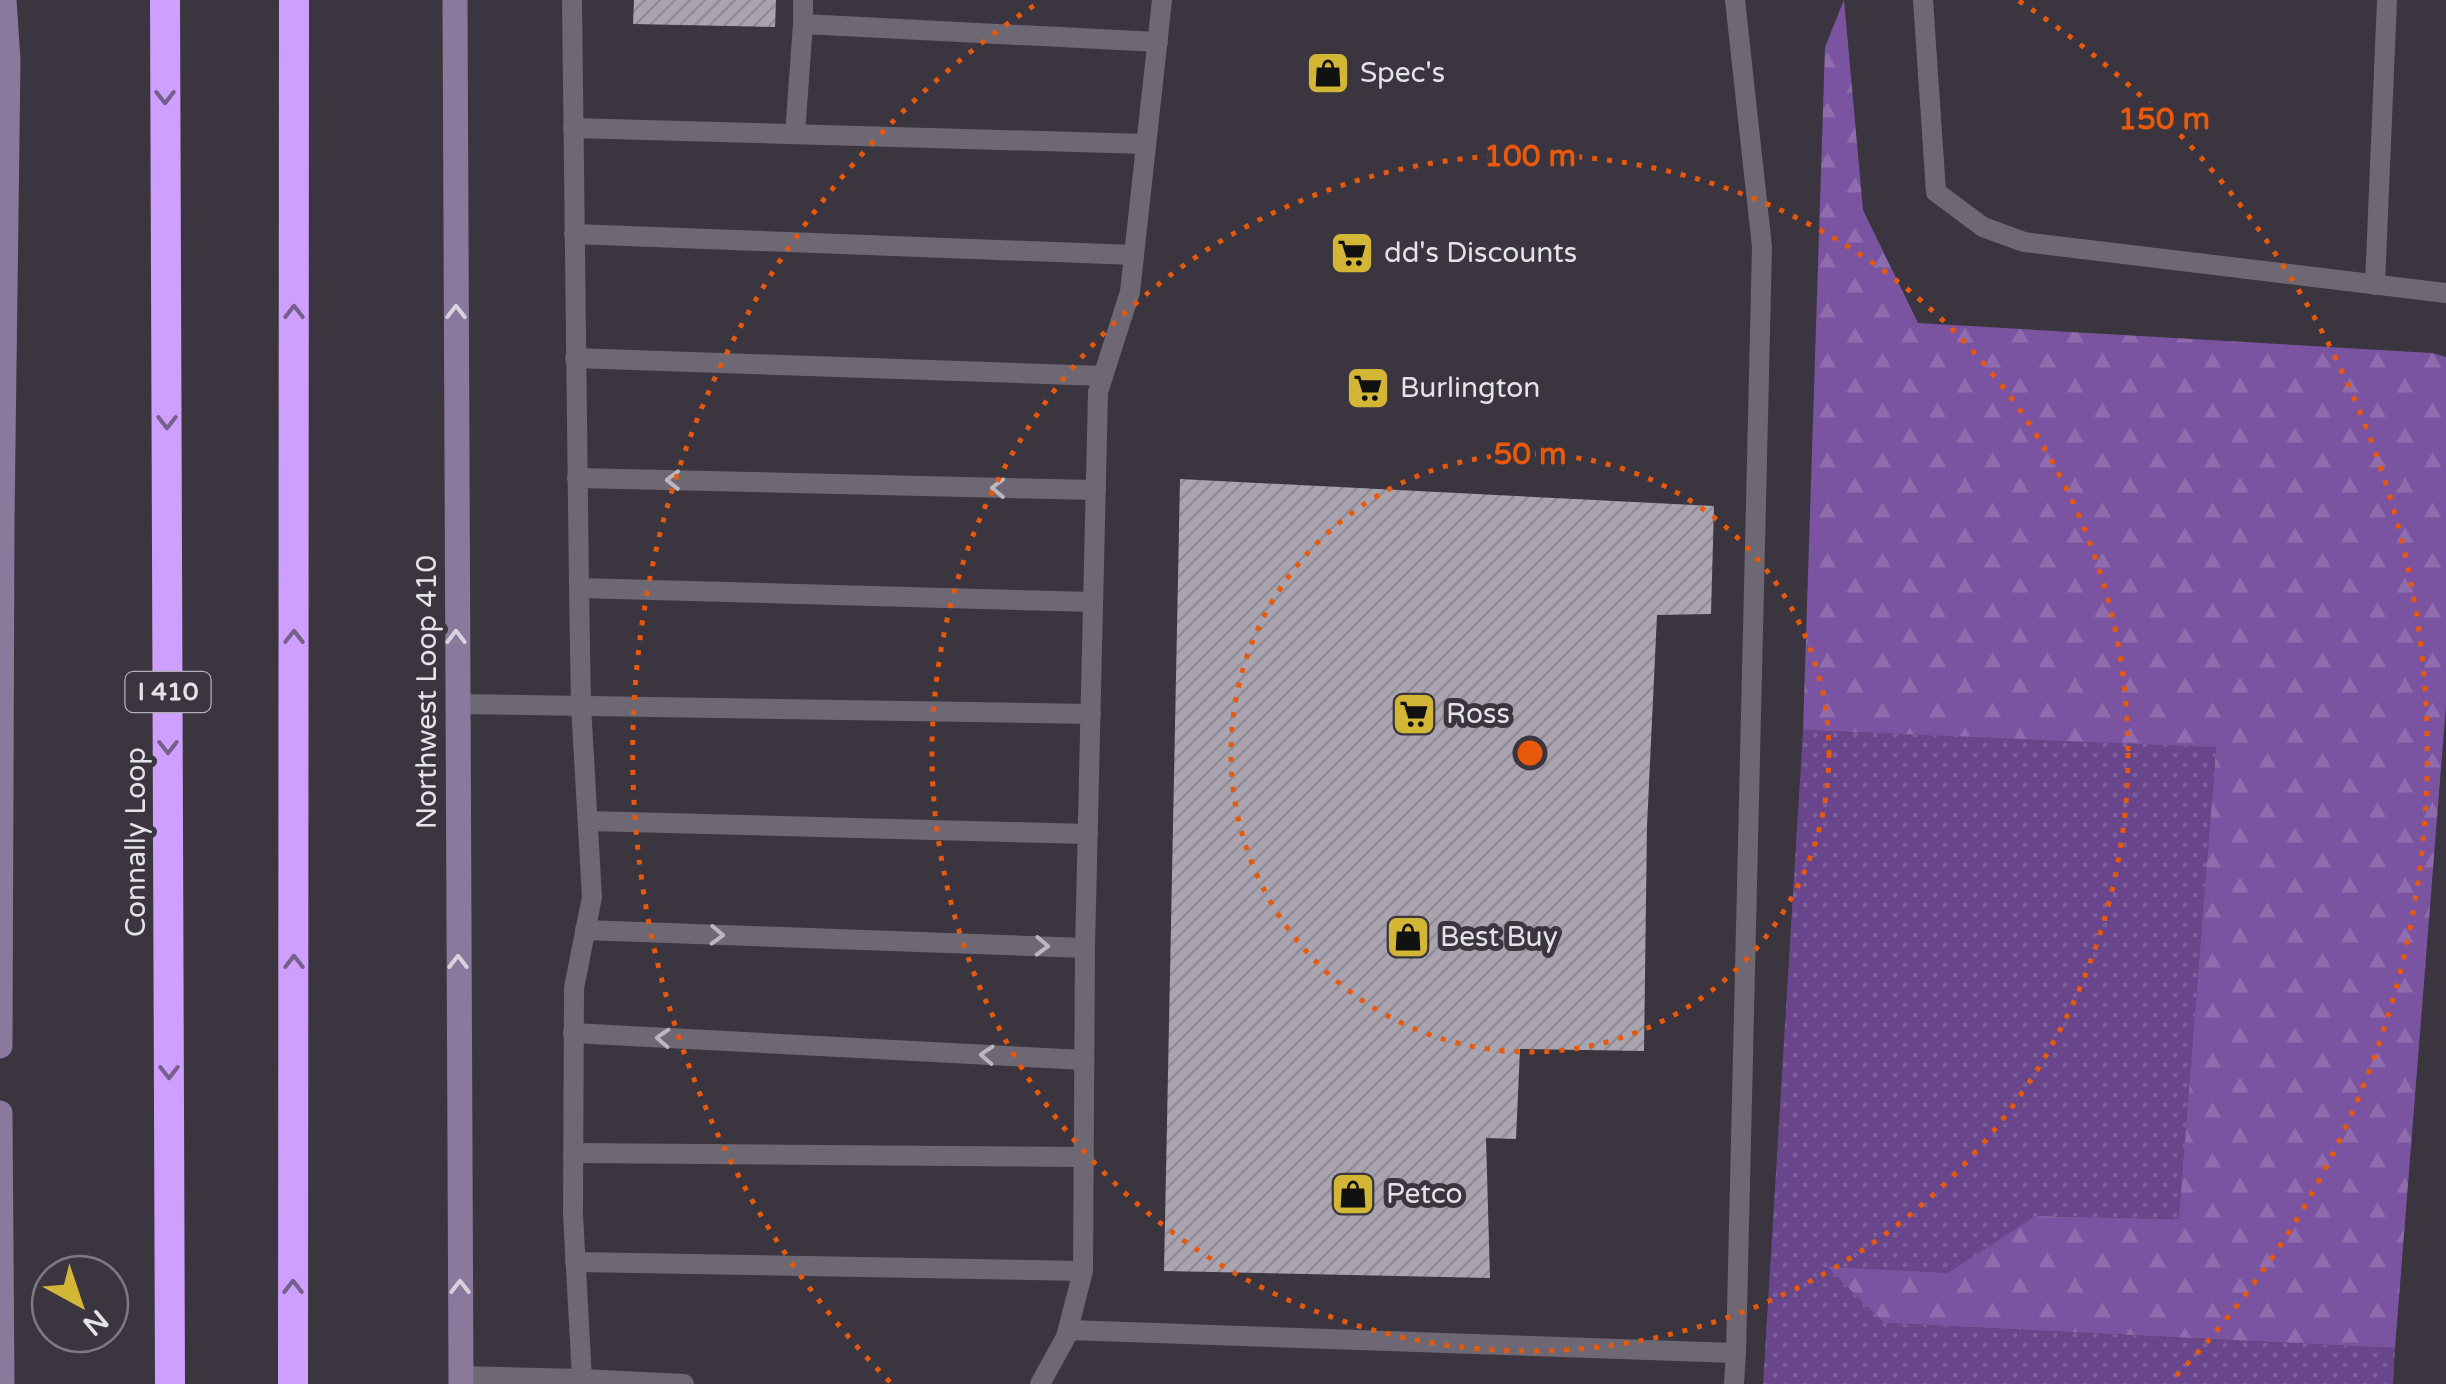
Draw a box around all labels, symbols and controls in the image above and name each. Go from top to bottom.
shop icon: Spec's [1305,50,1351,96]
place label: Spec's [1360,56,1445,90]
one-way arrow [154,90,176,106]
text: 150 m [2118,101,2210,138]
text: 100 m [1484,138,1576,175]
supermarket icon: dd's Discounts [1329,230,1375,276]
place label: dd's Discounts [1384,236,1577,270]
one-way arrow [283,303,305,318]
one-way arrow [445,303,467,318]
supermarket icon: Burlington [1345,365,1391,411]
place label: Burlington [1400,371,1540,405]
one-way arrow [156,416,178,431]
text: 50 m [1493,436,1567,473]
one-way arrow [665,470,681,491]
one-way arrow [990,477,1006,499]
street label: Northwest Loop 410 [410,555,444,829]
one-way arrow [283,628,305,644]
one-way arrow [446,628,467,644]
road number: I 410 [126,672,210,712]
supermarket icon: Ross [1391,691,1437,737]
place label: Ross [1446,697,1510,731]
centre of rings [1512,735,1548,771]
one-way arrow [157,740,179,756]
street label: Connally Loop [119,747,153,937]
shop icon: Best Buy [1385,914,1431,960]
place label: Best Buy [1440,920,1558,954]
one-way arrow [710,924,726,945]
one-way arrow [1035,936,1051,957]
one-way arrow [283,953,305,968]
one-way arrow [447,953,469,968]
one-way arrow [654,1028,670,1049]
one-way arrow [979,1045,995,1066]
one-way arrow [158,1066,180,1081]
shop icon: Petco [1330,1171,1376,1217]
place label: Petco [1386,1177,1463,1211]
north arrow [30,1254,130,1354]
one-way arrow [282,1278,304,1294]
one-way arrow [450,1278,471,1294]
text: N [76,1302,115,1343]

